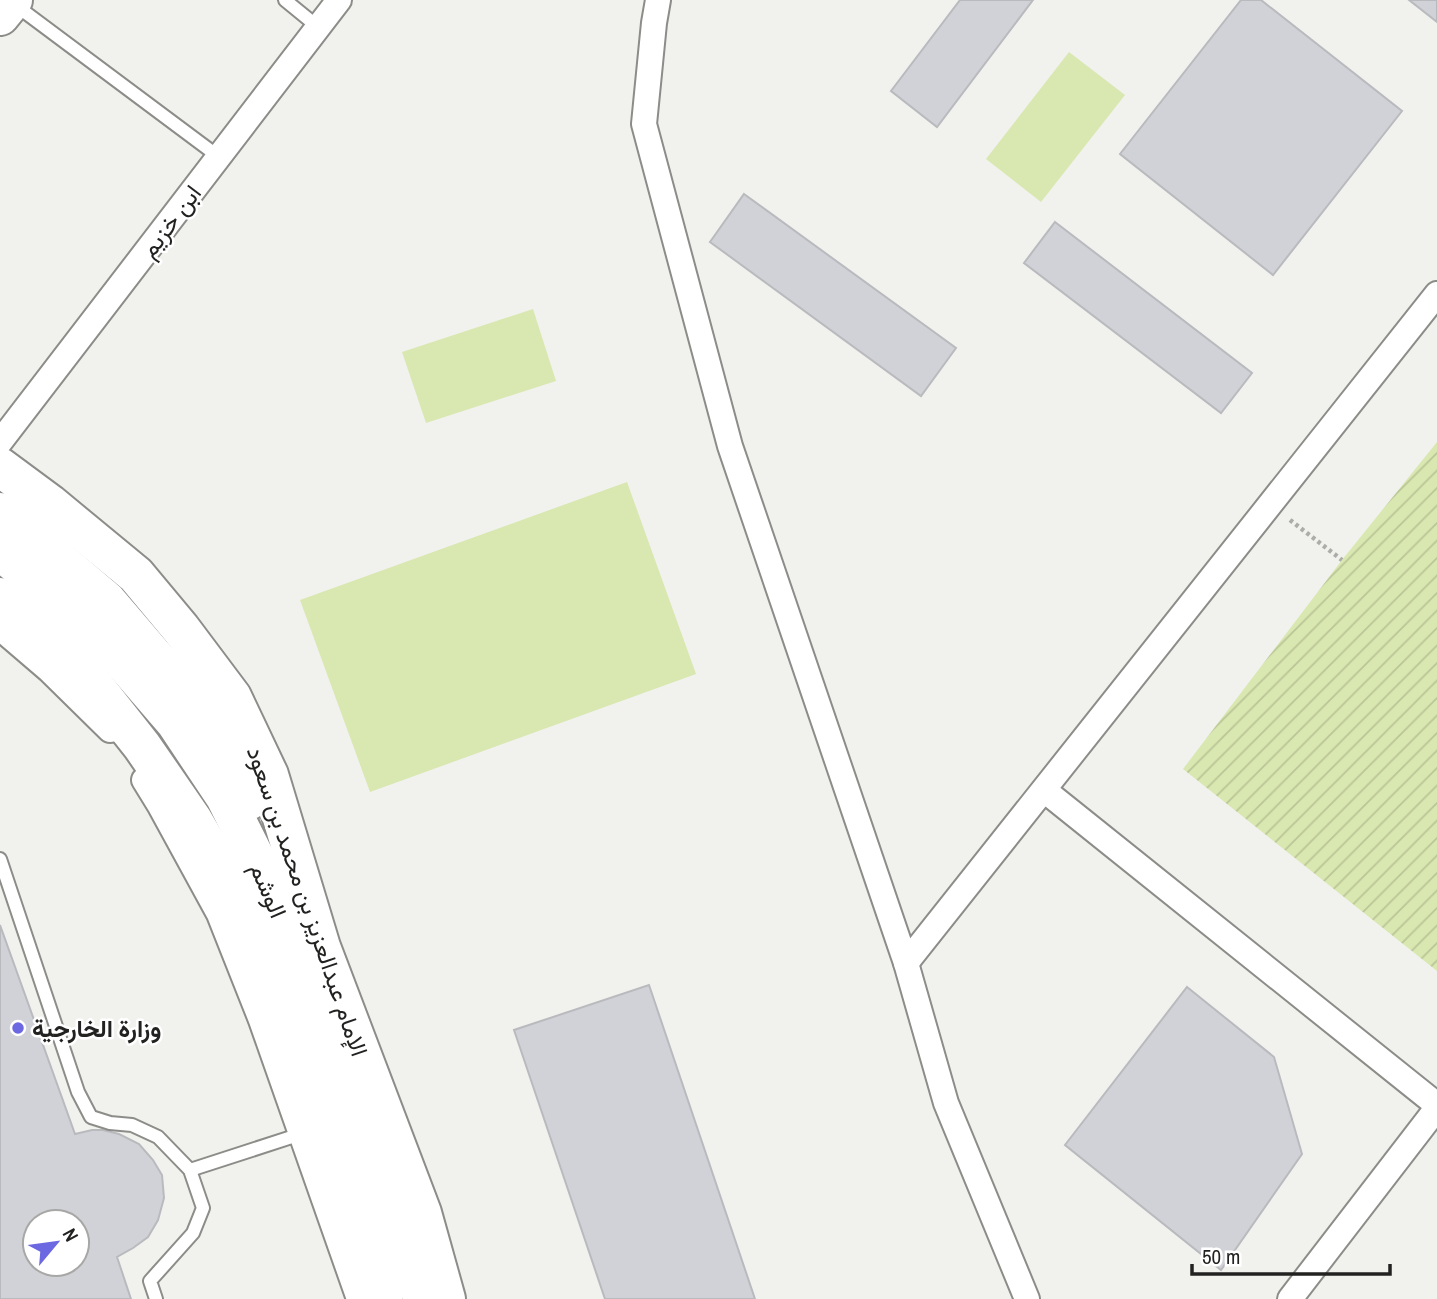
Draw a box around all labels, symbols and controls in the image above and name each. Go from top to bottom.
street label: ابن خزيم [132,178,209,265]
street label: الإمام عبدالعزيز بن محمد بن سعود [239,742,376,1061]
street label: الوشم [242,857,295,923]
place label: وزارة الخارجية [32,1012,161,1044]
marker: وزارة الخارجية [10,1020,26,1036]
north arrow [21,1208,91,1278]
text: N [57,1224,85,1246]
scale bar [1192,1232,1390,1276]
text: 50 m [1202,1242,1240,1271]

